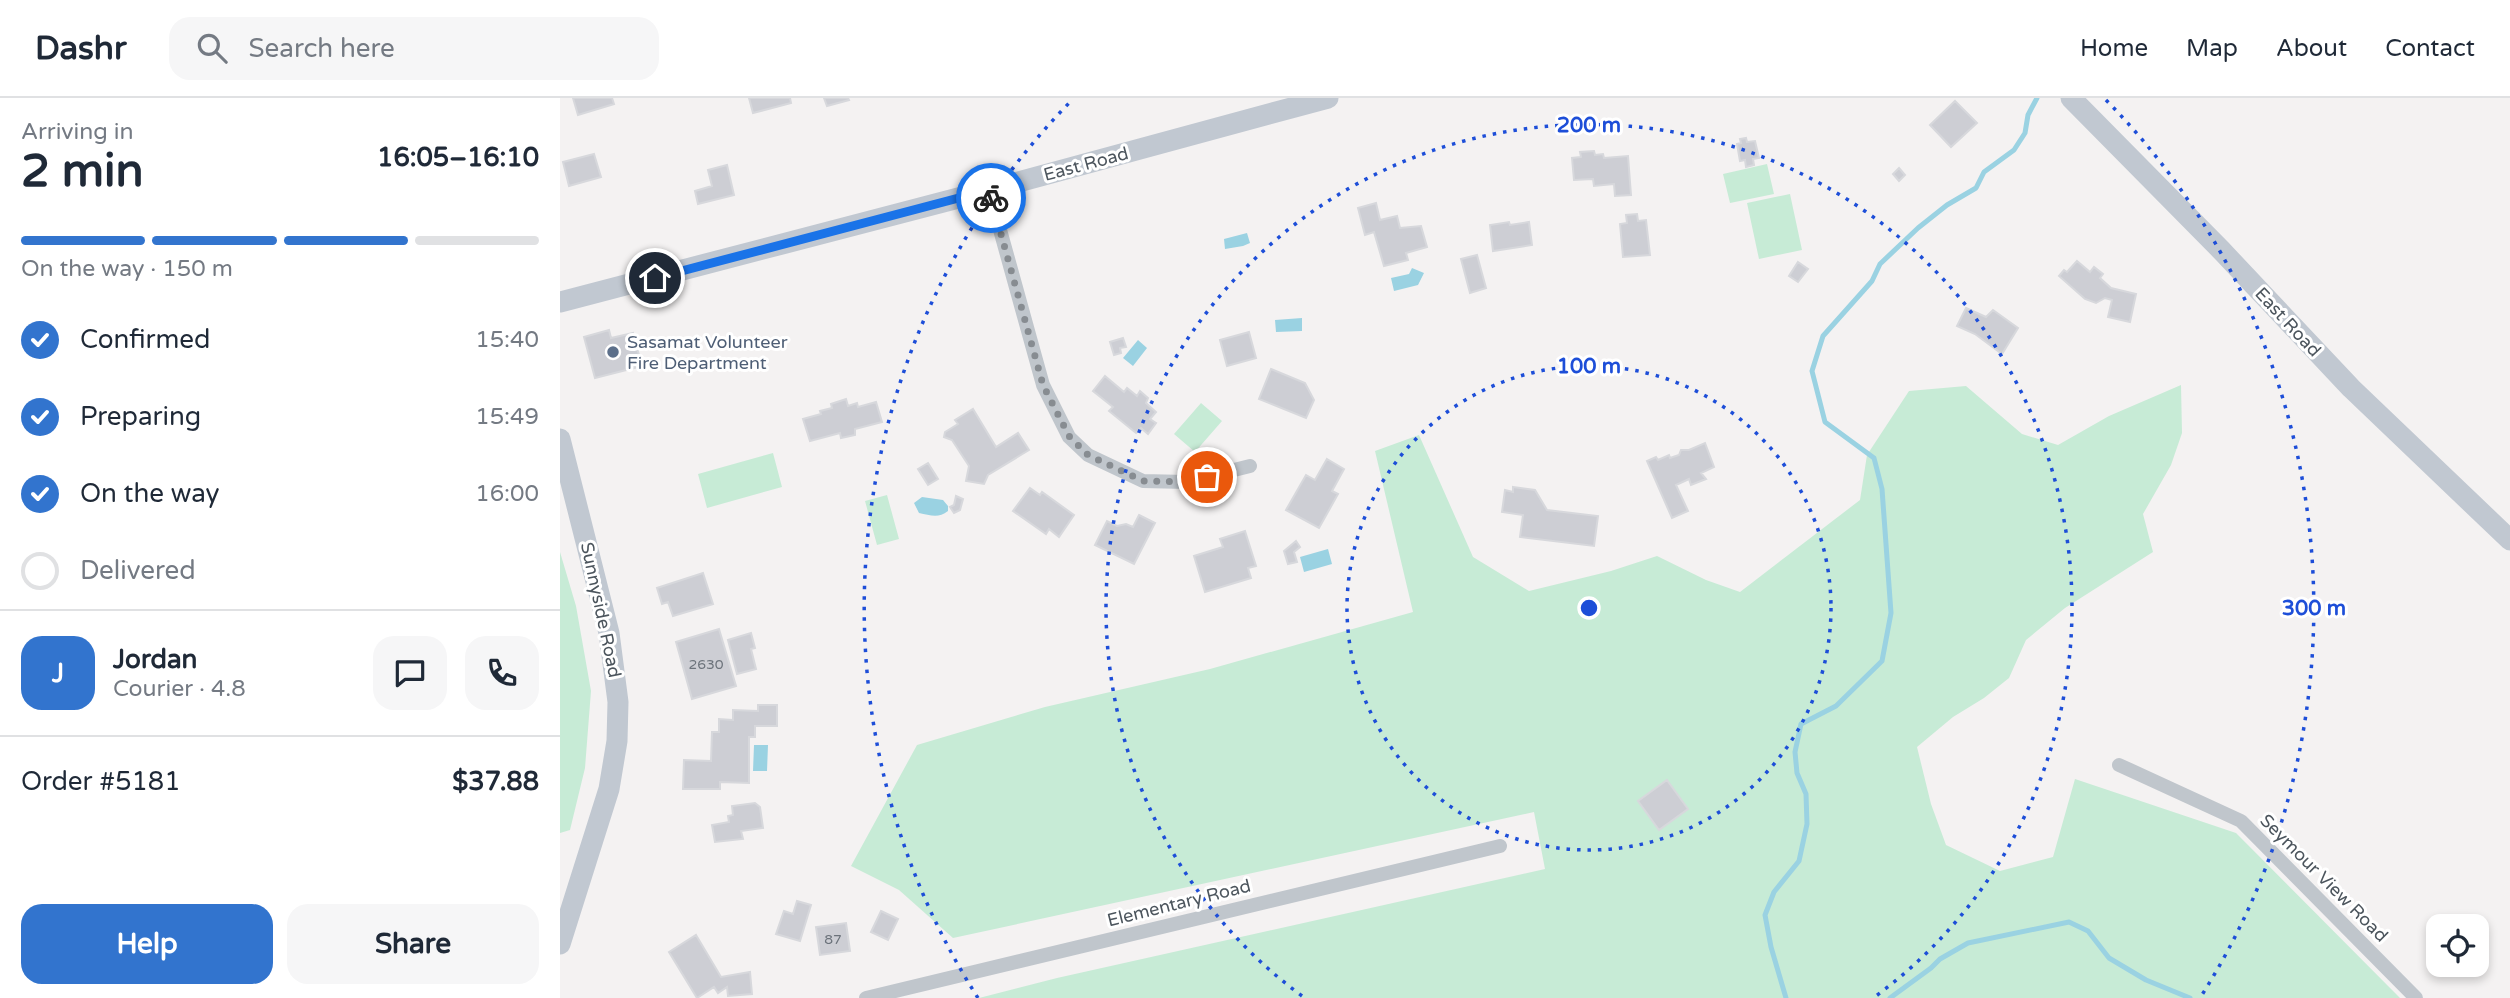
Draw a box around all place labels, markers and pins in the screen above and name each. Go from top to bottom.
pin [625,248,685,308]
place label: Sasamat Volunteer Fire Department [627,331,788,374]
marker: Sasamat Volunteer Fire Department [605,344,621,360]
pin [1177,447,1237,507]
centre of rings [1577,596,1601,620]

